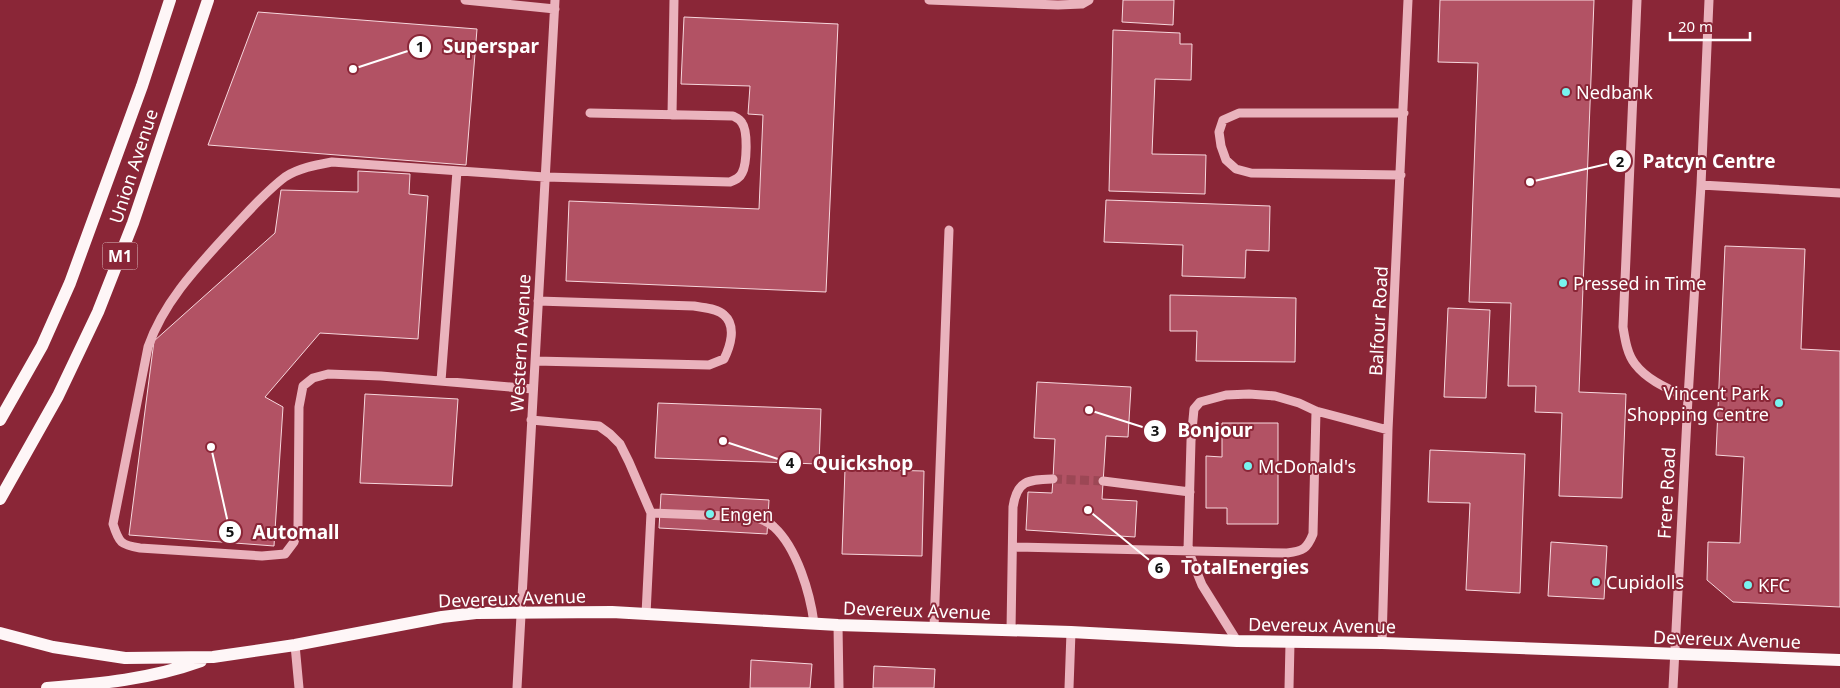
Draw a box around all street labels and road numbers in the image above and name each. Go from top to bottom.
street label: Union Avenue [103,106,163,226]
road number: M1 [102,242,138,270]
street label: Balfour Road [1363,265,1393,377]
street label: Western Avenue [504,273,536,413]
street label: Frere Road [1652,447,1680,539]
street label: Devereux Avenue [438,583,586,613]
street label: Devereux Avenue [843,595,991,625]
street label: Devereux Avenue [1248,612,1396,638]
street label: Devereux Avenue [1653,624,1801,654]

